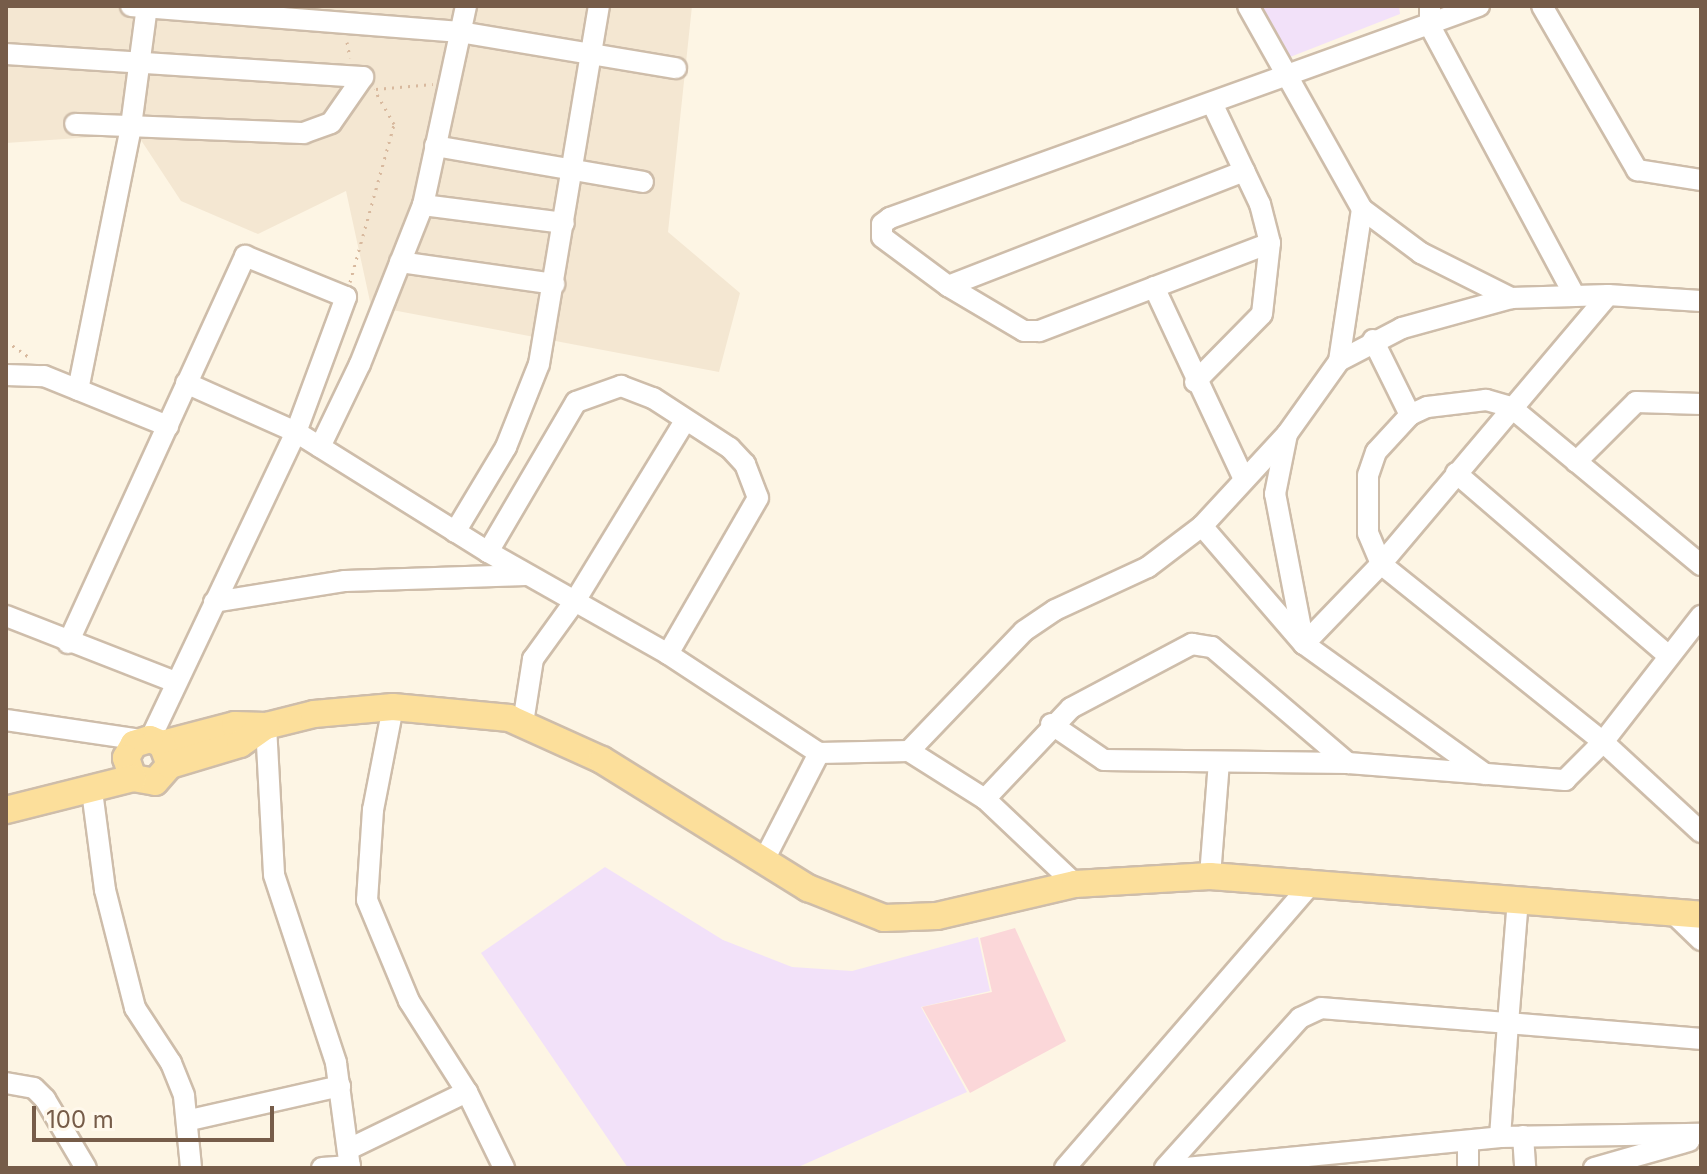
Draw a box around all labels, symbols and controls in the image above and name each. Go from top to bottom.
scale bar [36,1090,278,1140]
text: 100 m [46,1105,114,1134]

